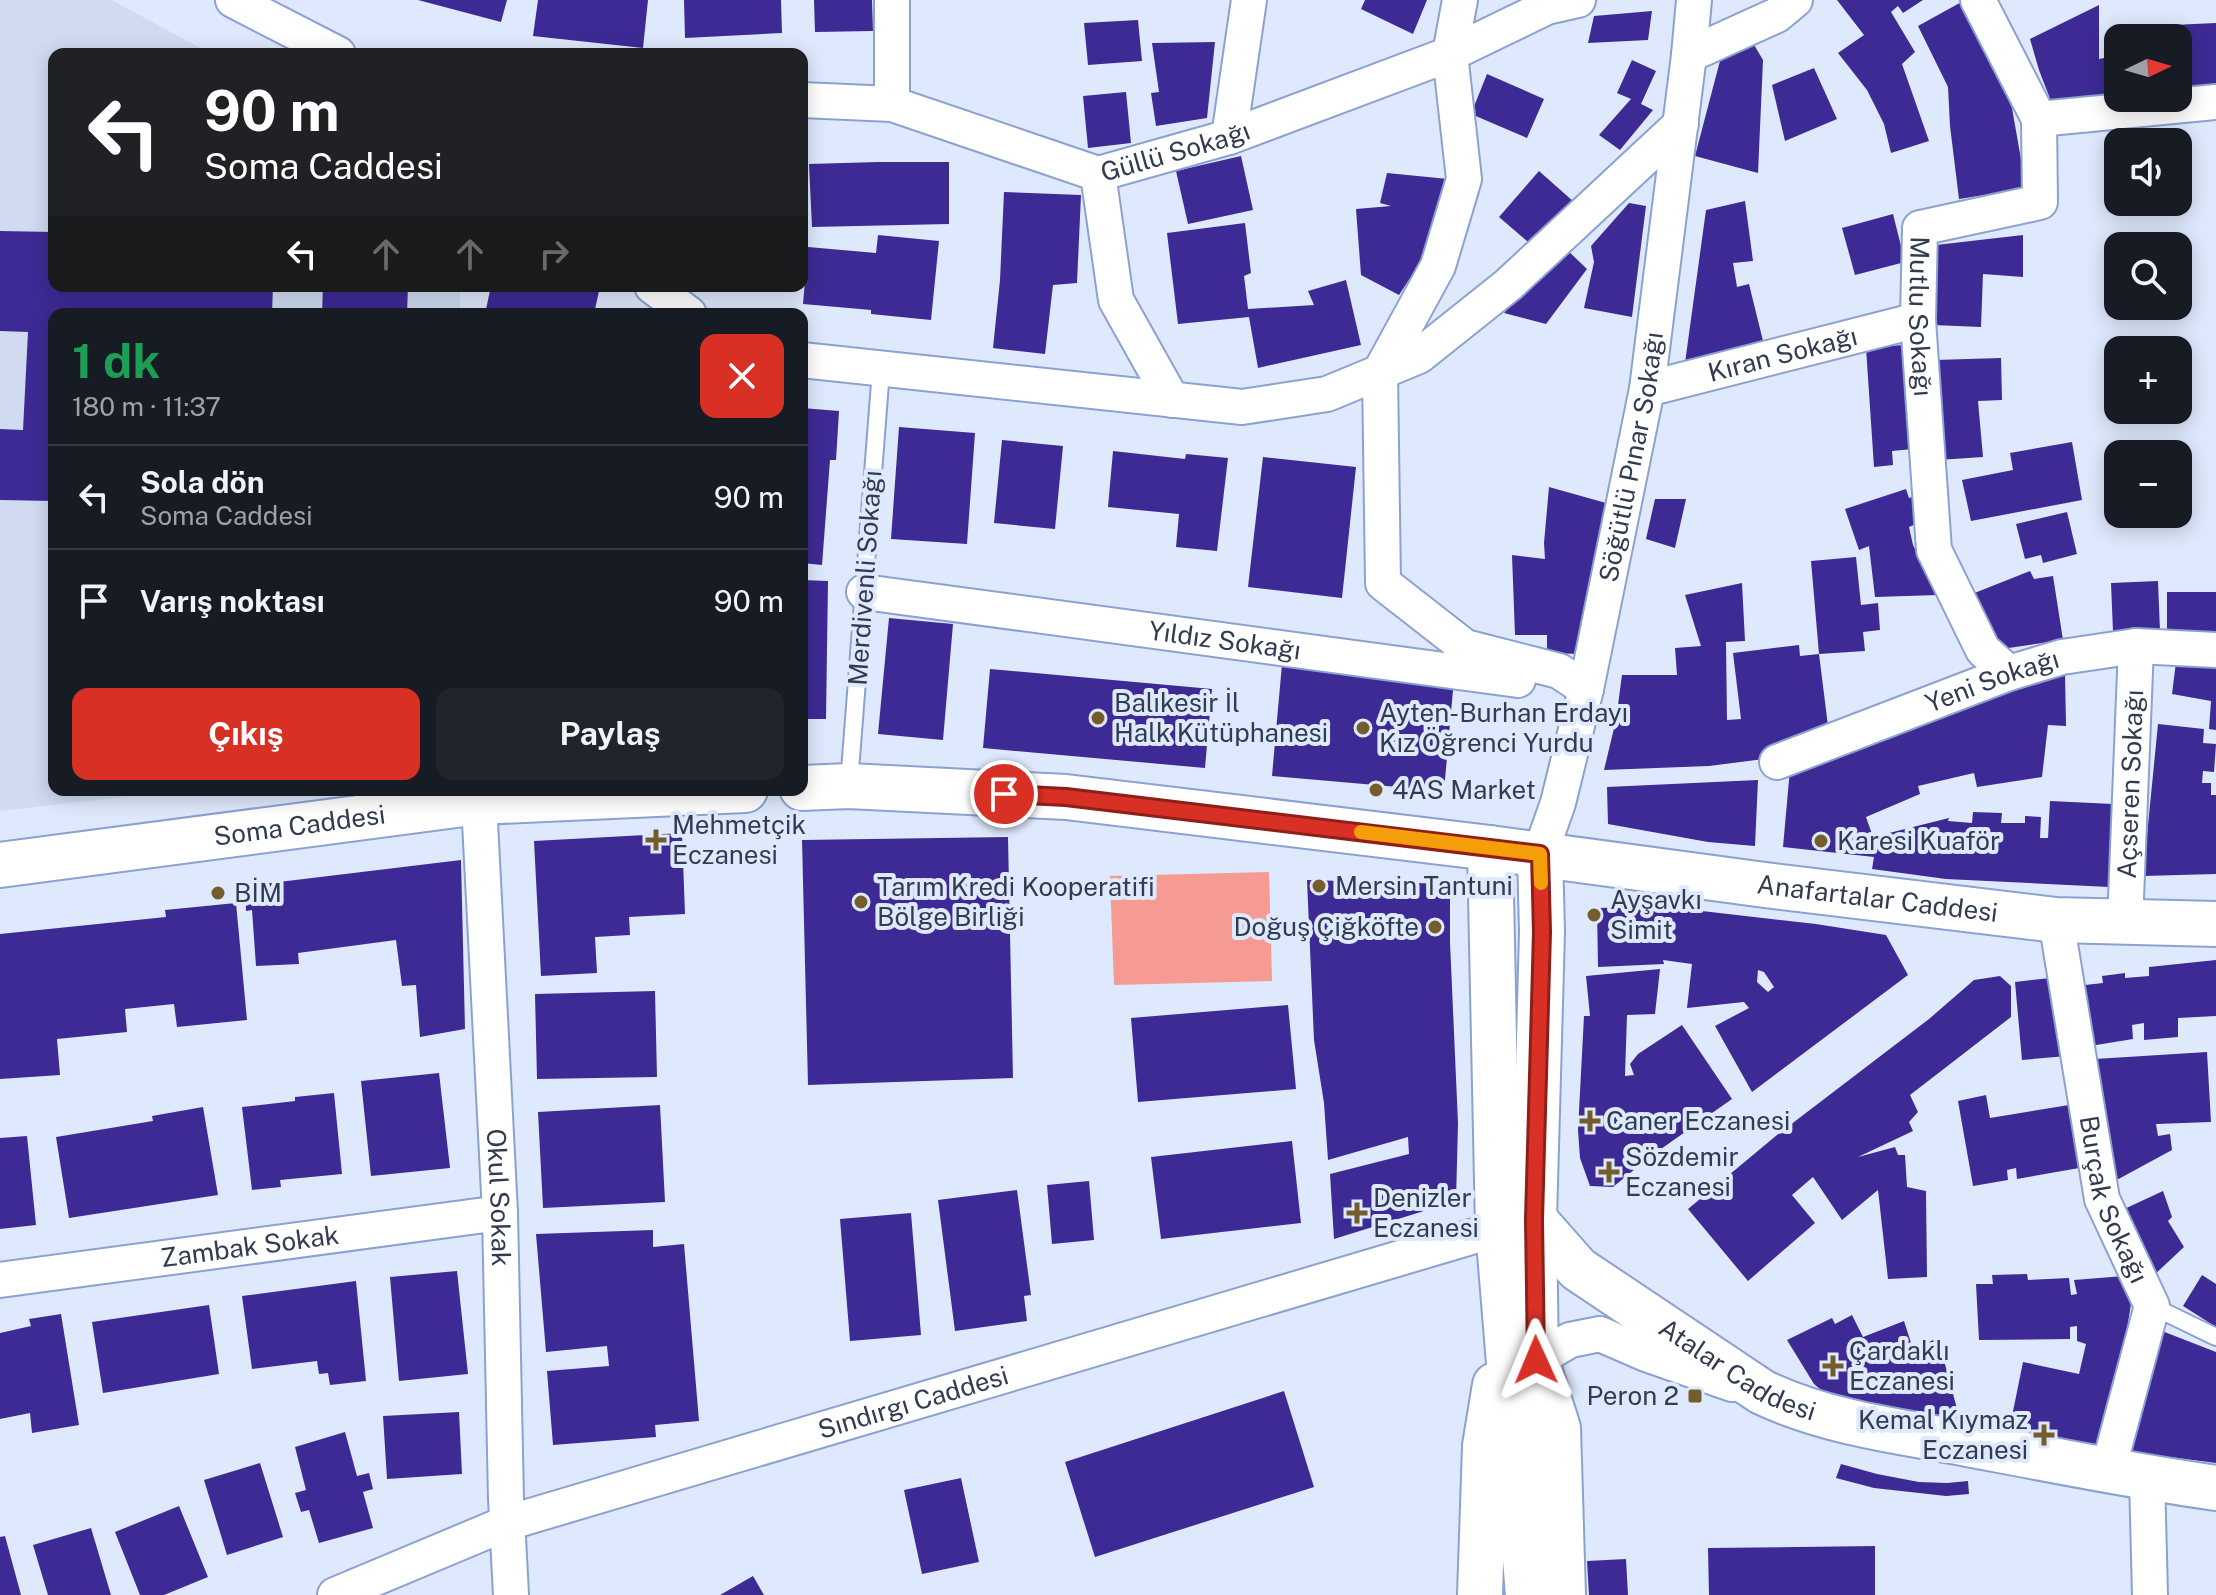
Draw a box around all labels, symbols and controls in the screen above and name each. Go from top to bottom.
north arrow [2104,24,2192,112]
map controls [2104,24,2192,528]
text: 90 m [204,78,340,144]
icon: left [72,80,176,184]
street label: Güllü Sokağı [1097,115,1254,188]
button: sound [2104,128,2192,216]
text: Soma Caddesi [204,145,443,187]
icon: left [280,232,324,276]
icon: ahead [364,232,408,276]
icon: ahead [448,232,492,276]
icon: right [532,232,576,276]
button: search [2104,232,2192,320]
street label: Mutlu Sokağı [1903,236,1939,398]
street label: Kıran Sokağı [1705,320,1860,388]
street label: Söğütlü Pınar Sokağı [1592,330,1669,585]
text: 1 dk [72,332,160,389]
button: close [700,334,784,418]
button: + [2104,336,2192,424]
text: 180 m · 11:37 [72,391,221,422]
button: − [2104,440,2192,528]
text: Sola dön [140,464,264,500]
street label: Merdivenli Sokağı [842,469,887,687]
icon: left [72,475,116,519]
text: 90 m [714,479,784,515]
text: Soma Caddesi [140,500,312,531]
icon: arrive [72,579,116,623]
text: Varış noktası [140,583,325,619]
text: 90 m [714,583,784,619]
street label: Yıldız Sokağı [1147,614,1303,666]
street label: Yeni Sokağı [1921,643,2063,719]
place label: Balıkesir İl Halk Kütüphanesi [1114,687,1328,748]
button: Çıkış [72,688,420,780]
button: Paylaş [436,688,784,780]
street label: Açseren Sokağı [2111,689,2149,879]
place label: Ayten-Burhan Erdayı Kız Öğrenci Yurdu [1379,697,1628,758]
marker: Balıkesir İl Halk Kütüphanesi [1089,709,1107,727]
marker: Ayten-Burhan Erdayı Kız Öğrenci Yurdu [1354,719,1372,737]
pin [970,760,1038,828]
icon: arrive [982,772,1026,816]
place label: 4AS Market [1392,774,1536,805]
marker: 4AS Market [1367,781,1385,799]
street label: Soma Caddesi [212,799,387,852]
place label: Mehmetçik Eczanesi [672,809,806,870]
place label: Karesi Kuaför [1837,825,2000,856]
marker: Mehmetçik Eczanesi [647,831,665,849]
marker: Karesi Kuaför [1812,832,1830,850]
street label: Anafartalar Caddesi [1755,868,2000,928]
place label: Mersin Tantuni [1335,870,1513,901]
place label: Tarım Kredi Kooperatifi Bölge Birliği [877,871,1155,932]
place label: BİM [234,877,282,908]
marker: Mersin Tantuni [1310,877,1328,895]
marker: BİM [209,884,227,902]
place label: Ayşavkı Simit [1610,884,1702,945]
marker: Tarım Kredi Kooperatifi Bölge Birliği [852,893,870,911]
marker: Ayşavkı Simit [1585,906,1603,924]
place label: Doğuş Çiğköfte [1234,911,1419,942]
marker: Doğuş Çiğköfte [1426,918,1444,936]
place label: Caner Eczanesi [1606,1105,1790,1136]
marker: Caner Eczanesi [1581,1112,1599,1130]
street label: Burçak Sokağı [2073,1113,2155,1288]
street label: Okul Sokak [481,1128,517,1267]
place label: Sözdemir Eczanesi [1625,1141,1739,1202]
marker: Sözdemir Eczanesi [1600,1163,1618,1181]
place label: Denizler Eczanesi [1373,1182,1479,1243]
marker: Denizler Eczanesi [1348,1204,1366,1222]
street label: Zambak Sokak [159,1219,341,1273]
street label: Atalar Caddesi [1653,1312,1820,1427]
position arrow [1494,1318,1578,1402]
place label: Çardaklı Eczanesi [1849,1335,1955,1396]
marker: Çardaklı Eczanesi [1824,1357,1842,1375]
street label: Sındırgı Caddesi [814,1359,1012,1445]
place label: Peron 2 [1586,1380,1679,1411]
marker: Peron 2 [1686,1387,1704,1405]
place label: Kemal Kıymaz Eczanesi [1858,1404,2028,1465]
marker: Kemal Kıymaz Eczanesi [2035,1426,2053,1444]

